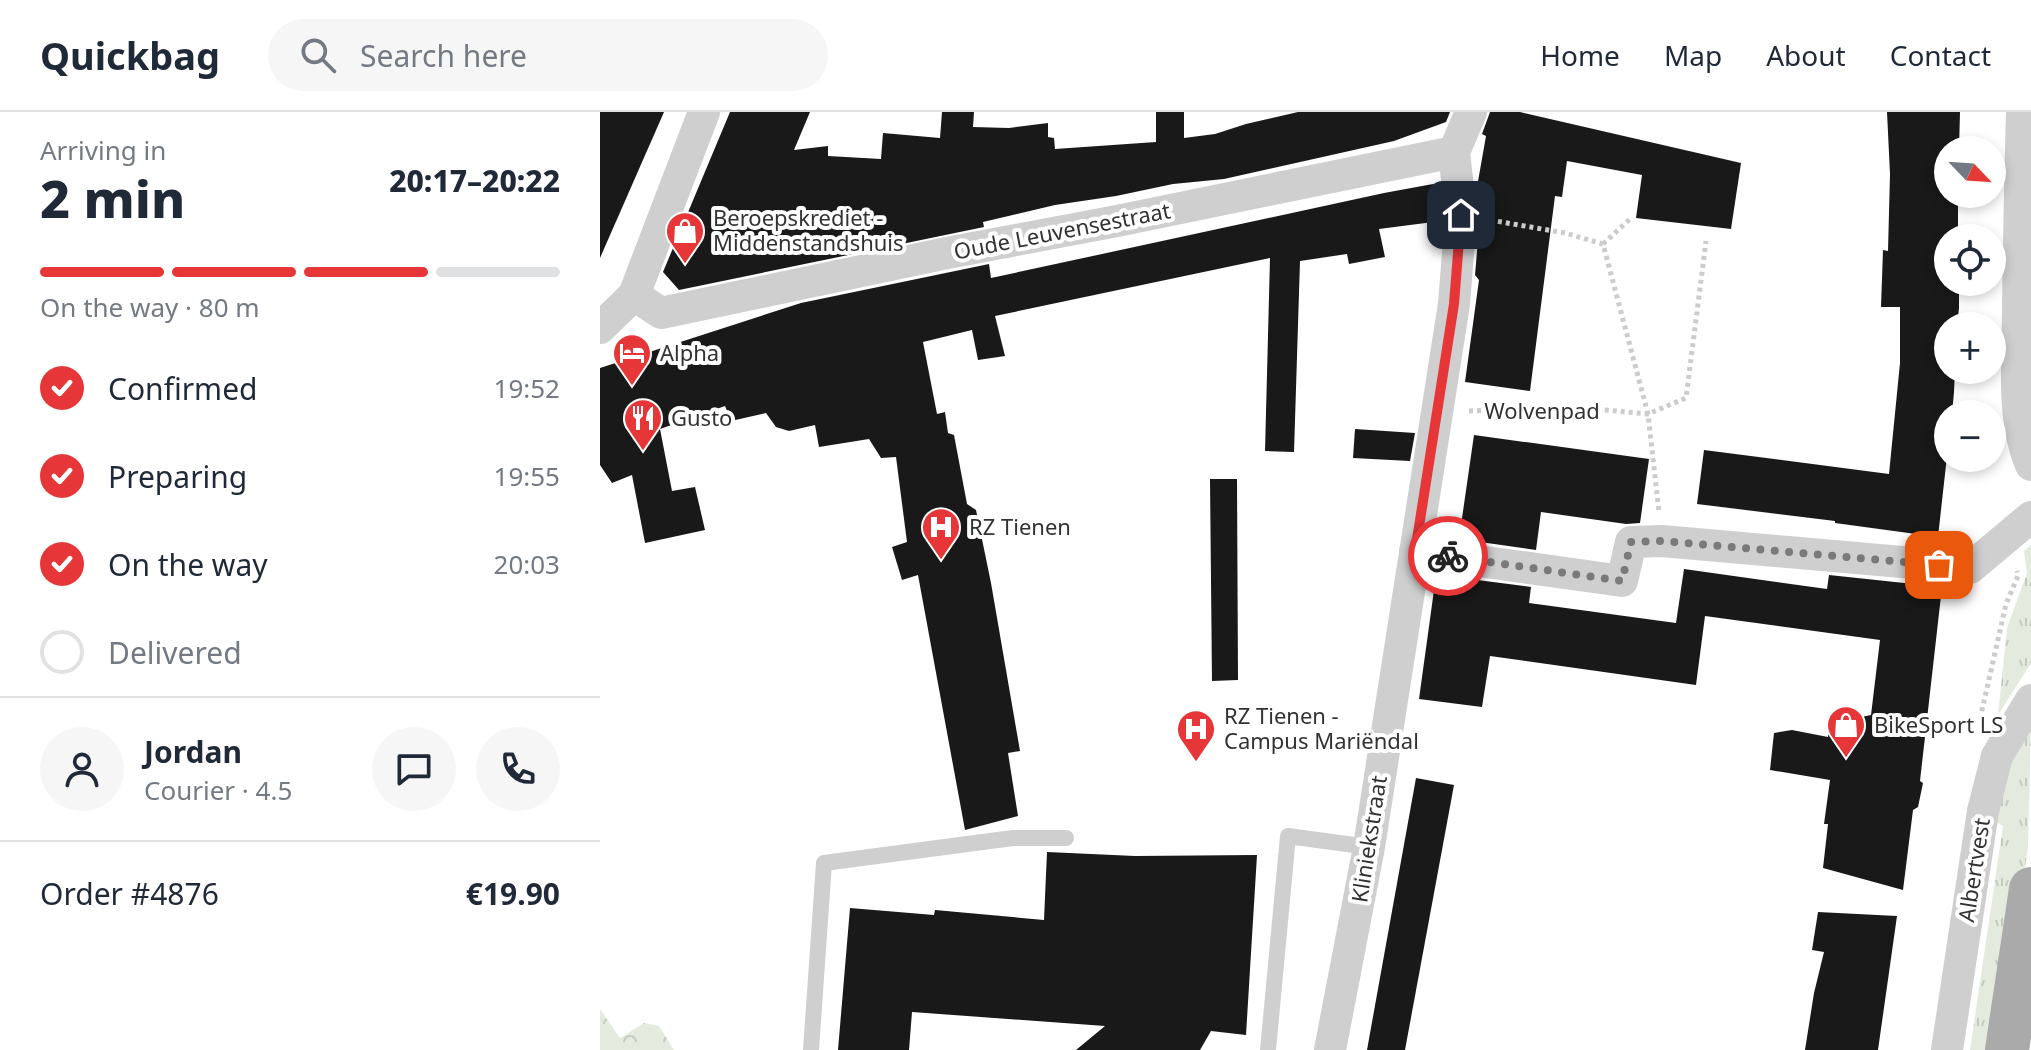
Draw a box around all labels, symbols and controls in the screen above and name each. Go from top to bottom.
search box [268,19,828,91]
text: Quickbag [40,29,220,81]
icon: search [296,33,340,77]
text: Search here [360,35,527,76]
text: Home [1540,36,1620,74]
text: Map [1664,36,1722,74]
text: About [1766,36,1846,74]
text: Contact [1890,36,1991,74]
text: Arriving in [40,132,166,168]
north arrow [1934,136,2006,208]
map controls [1934,136,2006,472]
text: 20:17–20:22 [389,160,560,201]
text: 2 min [40,162,185,233]
pin [1427,181,1495,249]
icon: home [1439,193,1483,237]
street label: Oude Leuvensestraat [951,194,1173,266]
place label: Beroepskrediet - Middenstandshuis [713,202,904,257]
shop icon: Beroepskrediet - Middenstandshuis [664,210,706,265]
button: locate [1934,224,2006,296]
text: On the way · 80 m [40,289,260,325]
button: + [1934,312,2006,384]
hotel icon: Alpha [611,332,653,387]
place label: Alpha [660,337,719,367]
icon: check [40,366,84,410]
text: Confirmed [108,368,258,409]
text: 19:52 [494,370,560,406]
street label: Wolvenpad [1484,395,1600,425]
restaurant icon: Gusto [622,397,664,452]
button: − [1934,400,2006,472]
place label: Gusto [671,402,732,432]
icon: check [40,454,84,498]
text: Preparing [108,456,247,497]
text: 19:55 [494,458,560,494]
hospital icon: RZ Tienen [920,506,962,561]
place label: RZ Tienen [969,511,1071,541]
courier [1408,516,1488,596]
pin [1905,531,1973,599]
icon: bike [1426,534,1470,578]
icon: check [40,542,84,586]
icon: bag [1917,543,1961,587]
text: On the way [108,544,268,585]
text: 20:03 [494,546,560,582]
text: Delivered [108,632,242,673]
place label: RZ Tienen - Campus Mariëndal [1224,700,1419,755]
shop icon: BikeSport LS [1825,704,1867,759]
hospital icon: RZ Tienen - Campus Mariëndal [1175,708,1217,763]
place label: BikeSport LS [1874,709,2003,739]
button: person [40,727,124,811]
button: chat [372,727,456,811]
button: phone [476,727,560,811]
text: Jordan [144,731,242,772]
text: Courier · 4.5 [144,772,292,808]
street label: Kliniekstraat [1343,773,1393,904]
street label: Albertvest [1950,816,1996,924]
text: Order #4876 [40,873,219,914]
text: €19.90 [466,873,560,914]

